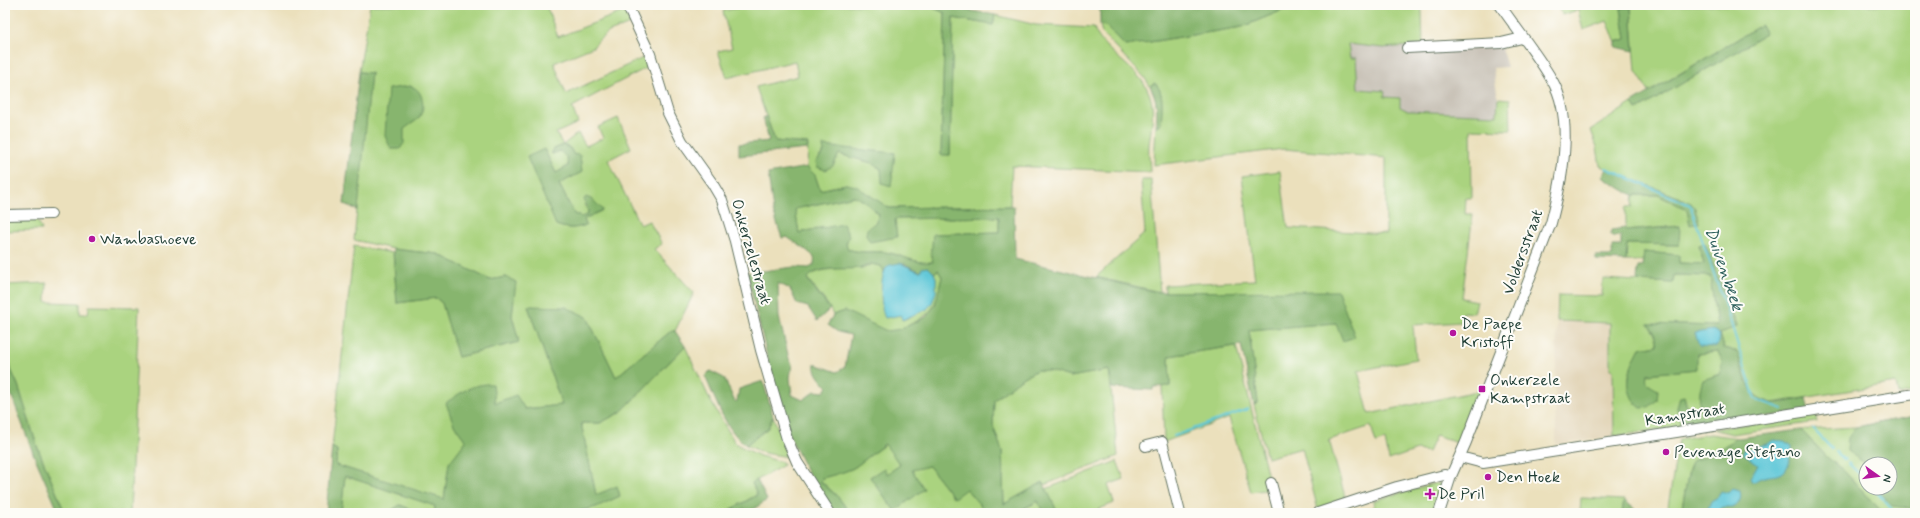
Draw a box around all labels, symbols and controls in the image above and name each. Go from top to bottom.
street label: Onkerzelestraat [726,197,776,307]
street label: Voldersstraat [1498,207,1548,297]
water label: Duivenbeek [1699,224,1749,315]
place label: Wambashoeve [100,229,197,250]
marker: Wambashoeve [87,234,97,244]
place label: De Paepe Kristoff [1461,314,1522,353]
marker: De Paepe Kristoff [1448,328,1458,338]
place label: Onkerzele Kampstraat [1490,370,1570,409]
marker: Onkerzele Kampstraat [1477,384,1487,394]
street label: Kampstraat [1644,398,1726,432]
place label: Pevenage Stefano [1674,442,1801,463]
marker: Pevenage Stefano [1661,447,1671,457]
north arrow [1858,456,1898,496]
place label: Den Hoek [1496,467,1560,488]
marker: Den Hoek [1483,472,1493,482]
text: N [1879,473,1894,483]
place label: De Pril [1438,484,1485,505]
marker: De Pril [1425,489,1435,499]

